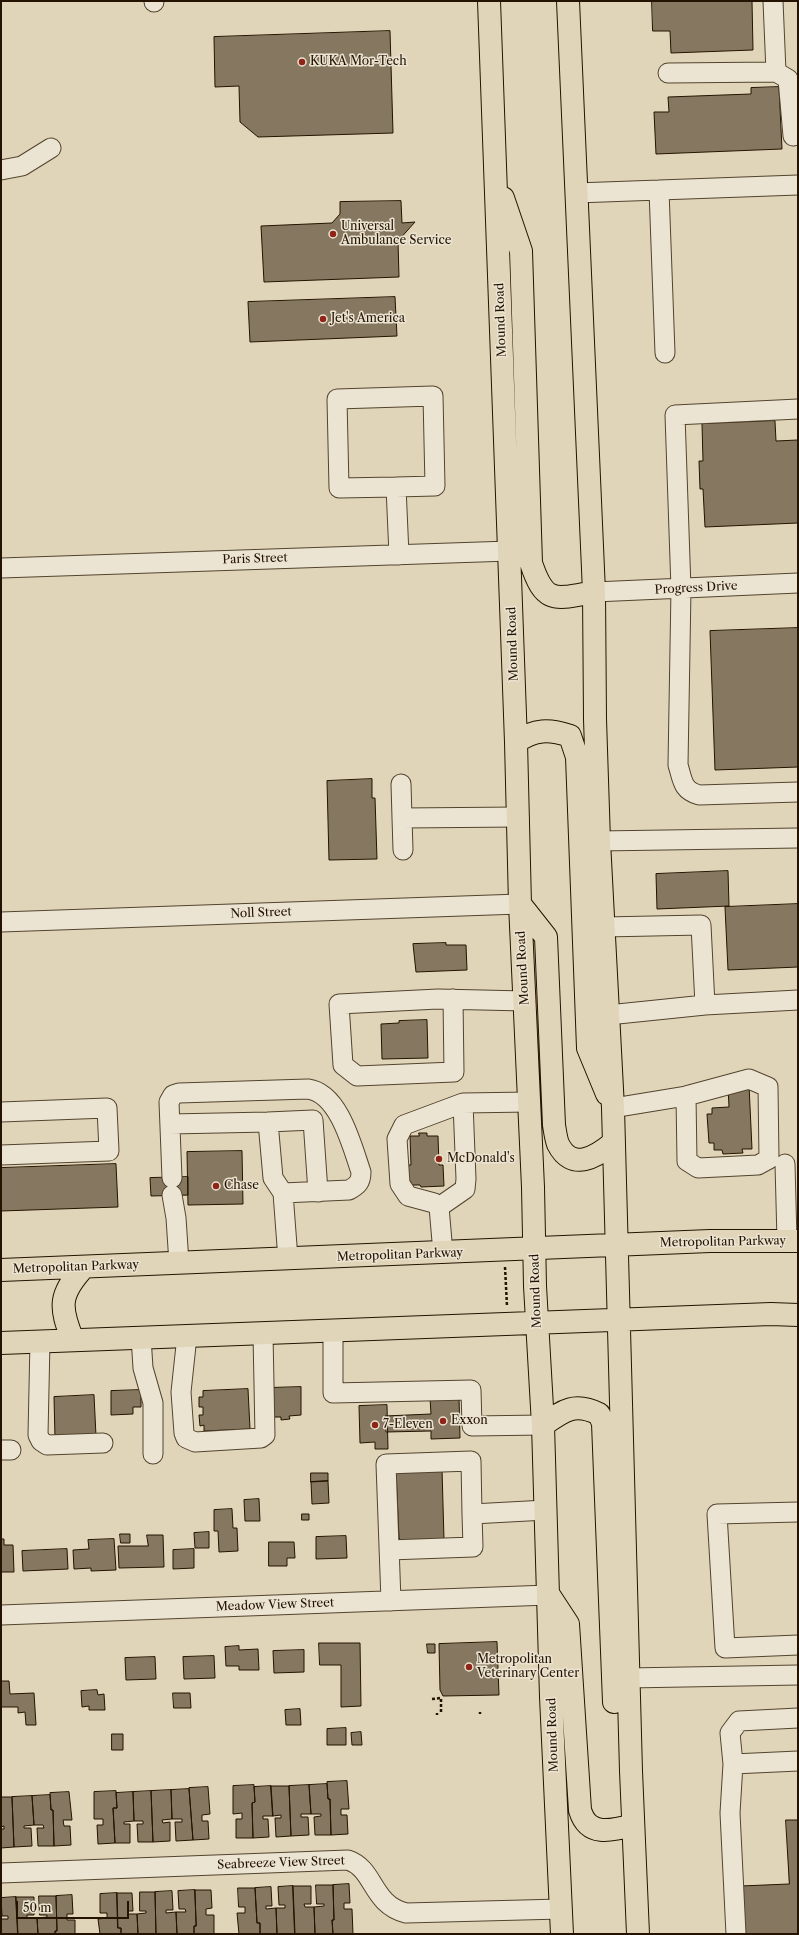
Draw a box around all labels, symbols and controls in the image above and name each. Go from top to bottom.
place label: KUKA Mor-Tech [310,55,407,69]
marker: KUKA Mor-Tech [297,57,307,67]
place label: Universal Ambulance Service [341,220,451,248]
marker: Universal Ambulance Service [328,229,338,239]
street label: Mound Road [493,283,509,357]
place label: Jet's America [331,312,405,326]
marker: Jet's America [318,314,328,324]
street label: Paris Street [222,551,288,567]
street label: Progress Drive [654,579,738,597]
street label: Mound Road [505,607,521,681]
street label: Noll Street [230,905,292,921]
street label: Mound Road [514,931,532,1005]
place label: McDonald's [447,1152,515,1166]
marker: McDonald's [434,1154,444,1164]
place label: Chase [224,1179,259,1193]
marker: Chase [211,1181,221,1191]
street label: Metropolitan Parkway [660,1234,786,1250]
street label: Metropolitan Parkway [337,1246,463,1264]
street label: Mound Road [528,1254,544,1328]
street label: Metropolitan Parkway [13,1258,139,1276]
place label: Exxon [451,1414,488,1428]
marker: Exxon [438,1416,448,1426]
place label: 7-Eleven [383,1418,433,1432]
marker: 7-Eleven [370,1420,380,1430]
street label: Meadow View Street [216,1596,334,1614]
place label: Metropolitan Veterinary Center [477,1653,579,1681]
marker: Metropolitan Veterinary Center [464,1662,474,1672]
street label: Mound Road [545,1698,561,1772]
street label: Seabreeze View Street [217,1854,345,1872]
scale bar [18,1893,131,1919]
text: 50 m [23,1900,52,1915]

